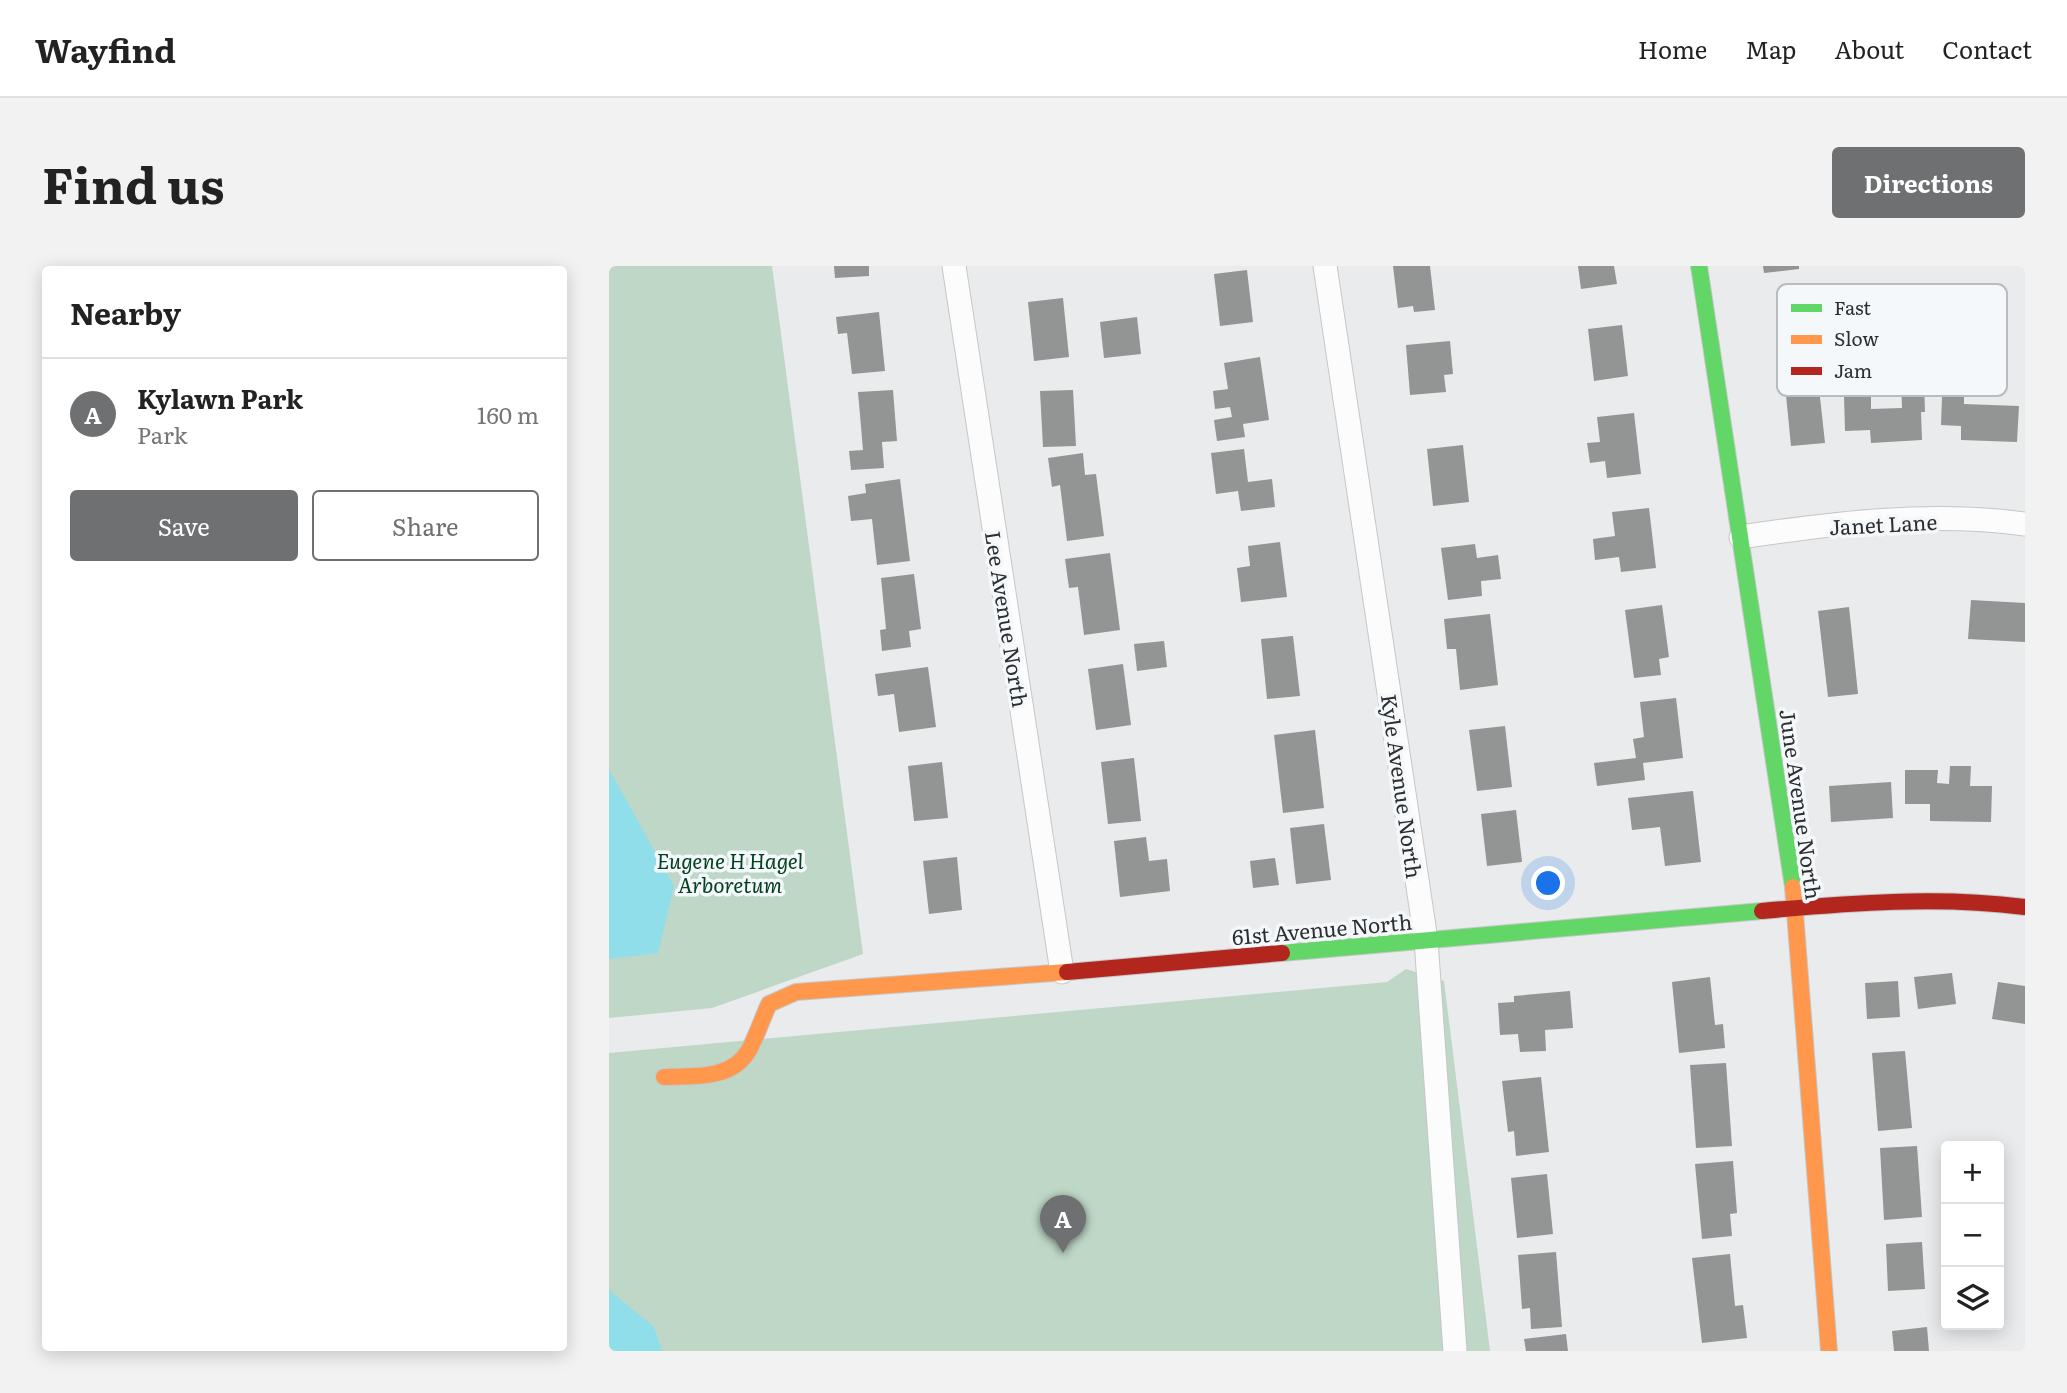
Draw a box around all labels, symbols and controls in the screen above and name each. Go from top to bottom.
text: Wayfind [35,24,176,73]
text: Home [1638,31,1707,66]
text: Map [1745,31,1796,66]
text: About [1834,31,1904,66]
text: Contact [1942,31,2032,66]
text: Find us [42,146,225,219]
button: Directions [1832,147,2025,218]
legend [1777,284,2007,396]
text: Nearby [70,290,181,334]
text: Fast [1834,293,1871,321]
text: Slow [1834,324,1879,352]
text: Jam [1834,356,1872,384]
text: Kylawn Park [137,378,303,417]
text: A [84,397,102,431]
text: 160 m [477,397,539,431]
text: Park [137,417,187,451]
button: Save [70,490,298,561]
button: Share [312,490,539,561]
street label: Janet Lane [1828,505,1938,541]
street label: Lee Avenue North [979,529,1037,710]
street label: Kyle Avenue North [1375,692,1431,880]
street label: June Avenue North [1773,707,1831,901]
park label: Eugene H Hagel Arboretum [657,844,804,899]
your location [1531,866,1565,900]
street label: 61st Avenue North [1231,905,1413,951]
map controls [1941,1141,2004,1330]
button: + [1941,1141,2004,1204]
pin: A [1040,1195,1086,1253]
button: − [1941,1204,2004,1267]
button: layers [1941,1267,2004,1330]

